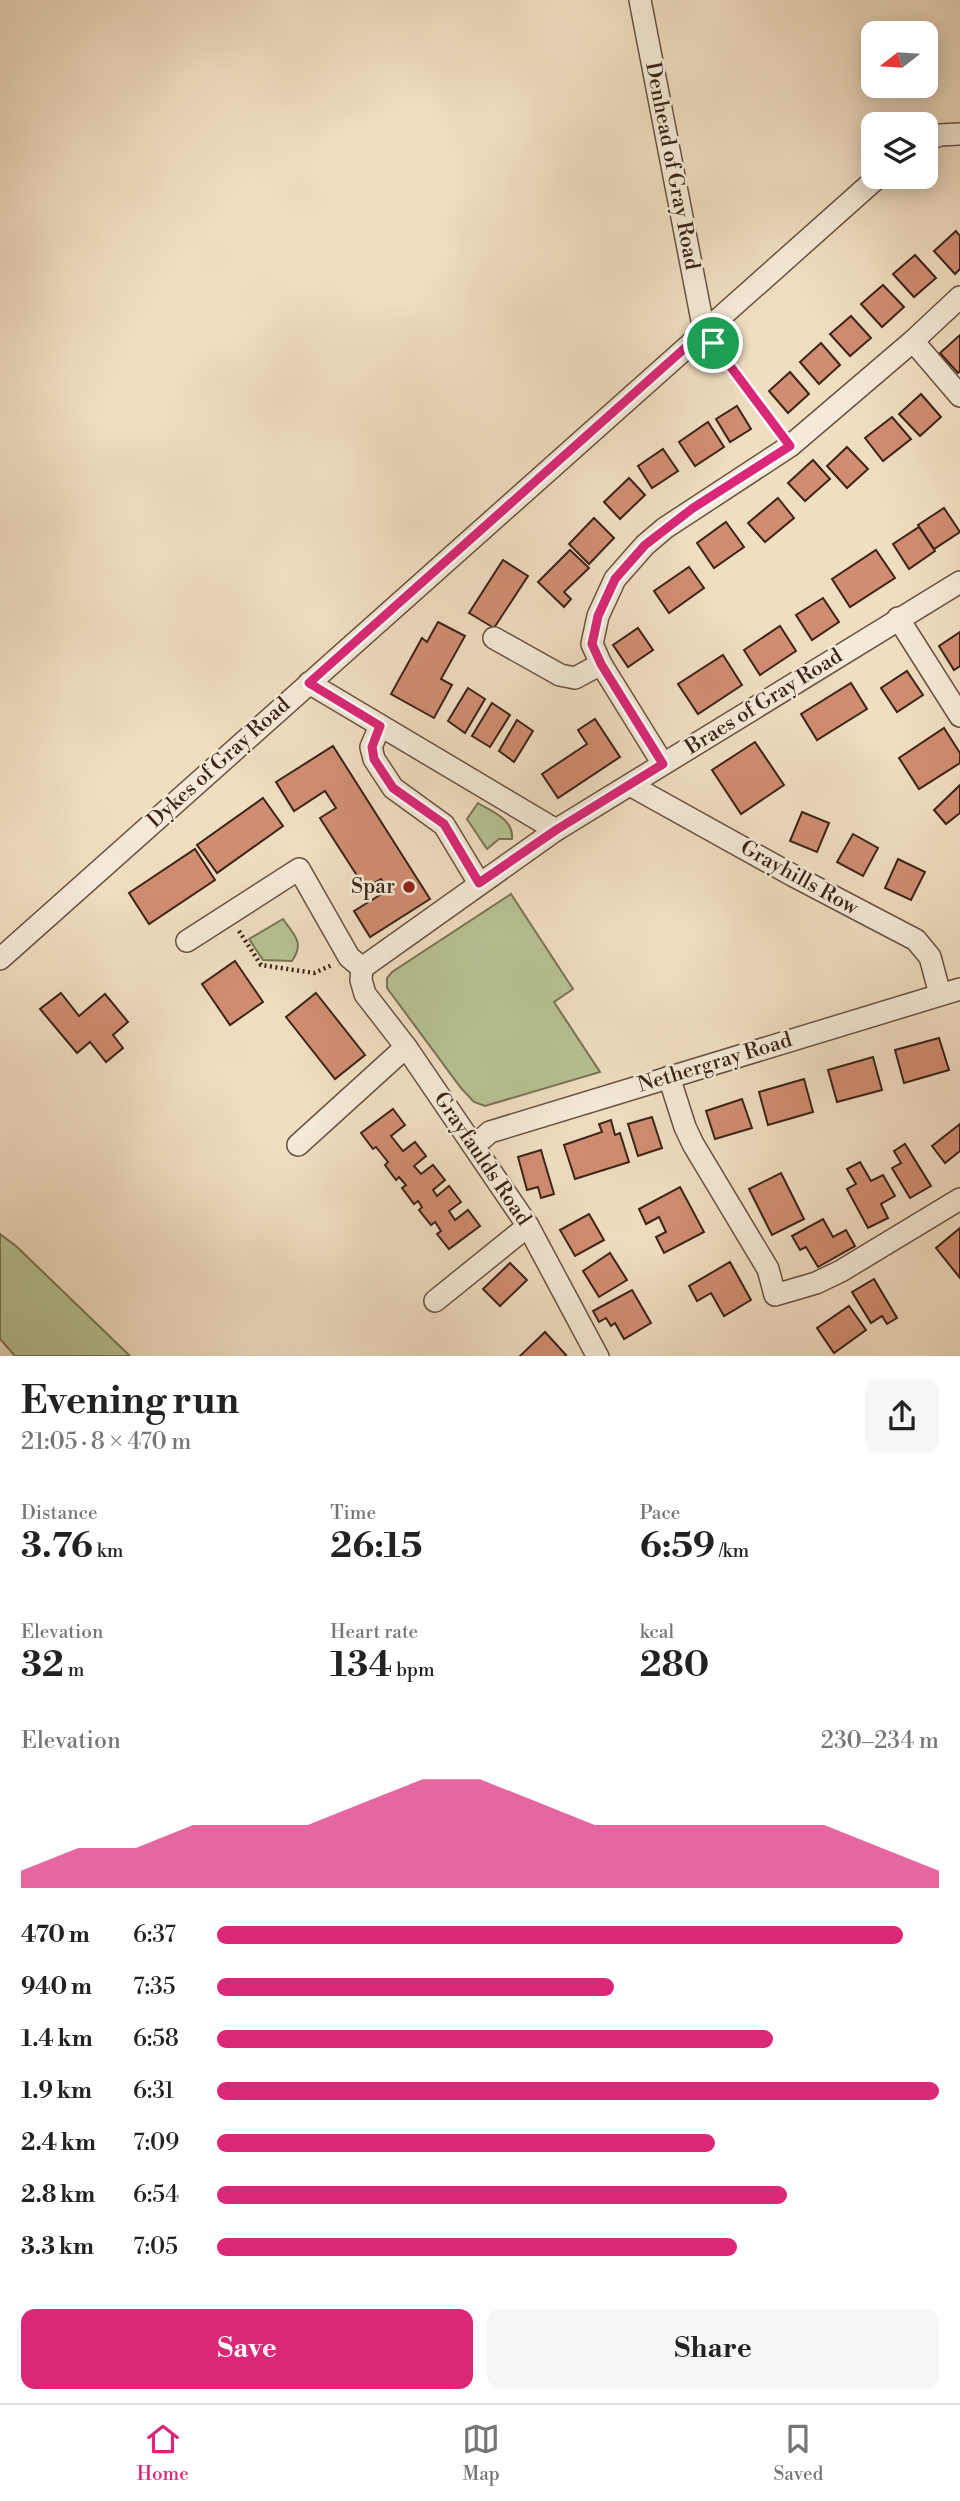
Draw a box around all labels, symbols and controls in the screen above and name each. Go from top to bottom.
north arrow [861,21,938,98]
map controls [861,21,938,189]
street label: Denhead of Gray Road [639,60,705,272]
button: layers [861,112,938,189]
pin [683,313,743,373]
icon: arrive [694,324,732,362]
street label: Braes of Gray Road [680,643,847,761]
street label: Dykes of Gray Road [142,692,296,834]
street label: Grayhills Row [736,835,863,921]
place label: Spar [351,874,395,900]
marker: Spar [401,879,417,895]
street label: Nethergray Road [635,1027,795,1099]
street label: Grayfaulds Road [428,1087,536,1231]
text: Evening run [21,1378,239,1425]
button: share [865,1379,939,1453]
text: 21:05 · 8 × 470 m [21,1428,192,1456]
text: Distance [21,1501,98,1525]
text: Time [330,1501,376,1525]
text: Pace [640,1501,680,1525]
text: 3.76 [21,1525,93,1568]
text: 26:15 [330,1525,422,1568]
text: 6:59 [640,1525,715,1568]
text: km [93,1539,123,1563]
text: /km [715,1539,749,1563]
text: Elevation [21,1620,103,1644]
text: Heart rate [330,1620,418,1644]
text: kcal [640,1620,674,1644]
text: 32 [21,1644,64,1687]
text: 134 [330,1644,392,1687]
text: 280 [640,1644,709,1687]
text: m [64,1658,85,1682]
text: bpm [392,1658,435,1682]
text: Elevation [21,1727,121,1755]
text: 230–234 m [821,1727,939,1755]
text: 470 m [21,1921,90,1949]
text: 6:37 [133,1921,176,1949]
text: 940 m [21,1973,92,2001]
text: 7:35 [133,1973,175,2001]
text: 1.4 km [21,2025,93,2053]
text: 6:58 [133,2025,179,2053]
text: 1.9 km [21,2077,92,2105]
text: 6:31 [133,2077,174,2105]
text: 2.4 km [21,2129,96,2157]
text: 7:09 [133,2129,179,2157]
text: 2.8 km [21,2181,95,2209]
text: 6:54 [133,2181,179,2209]
text: 3.3 km [21,2233,94,2261]
text: 7:05 [133,2233,178,2261]
button: Save [21,2309,473,2389]
button: Share [487,2309,939,2389]
tab: Home [137,2420,189,2486]
tab: Map [462,2420,500,2486]
tab: Saved [773,2420,823,2486]

